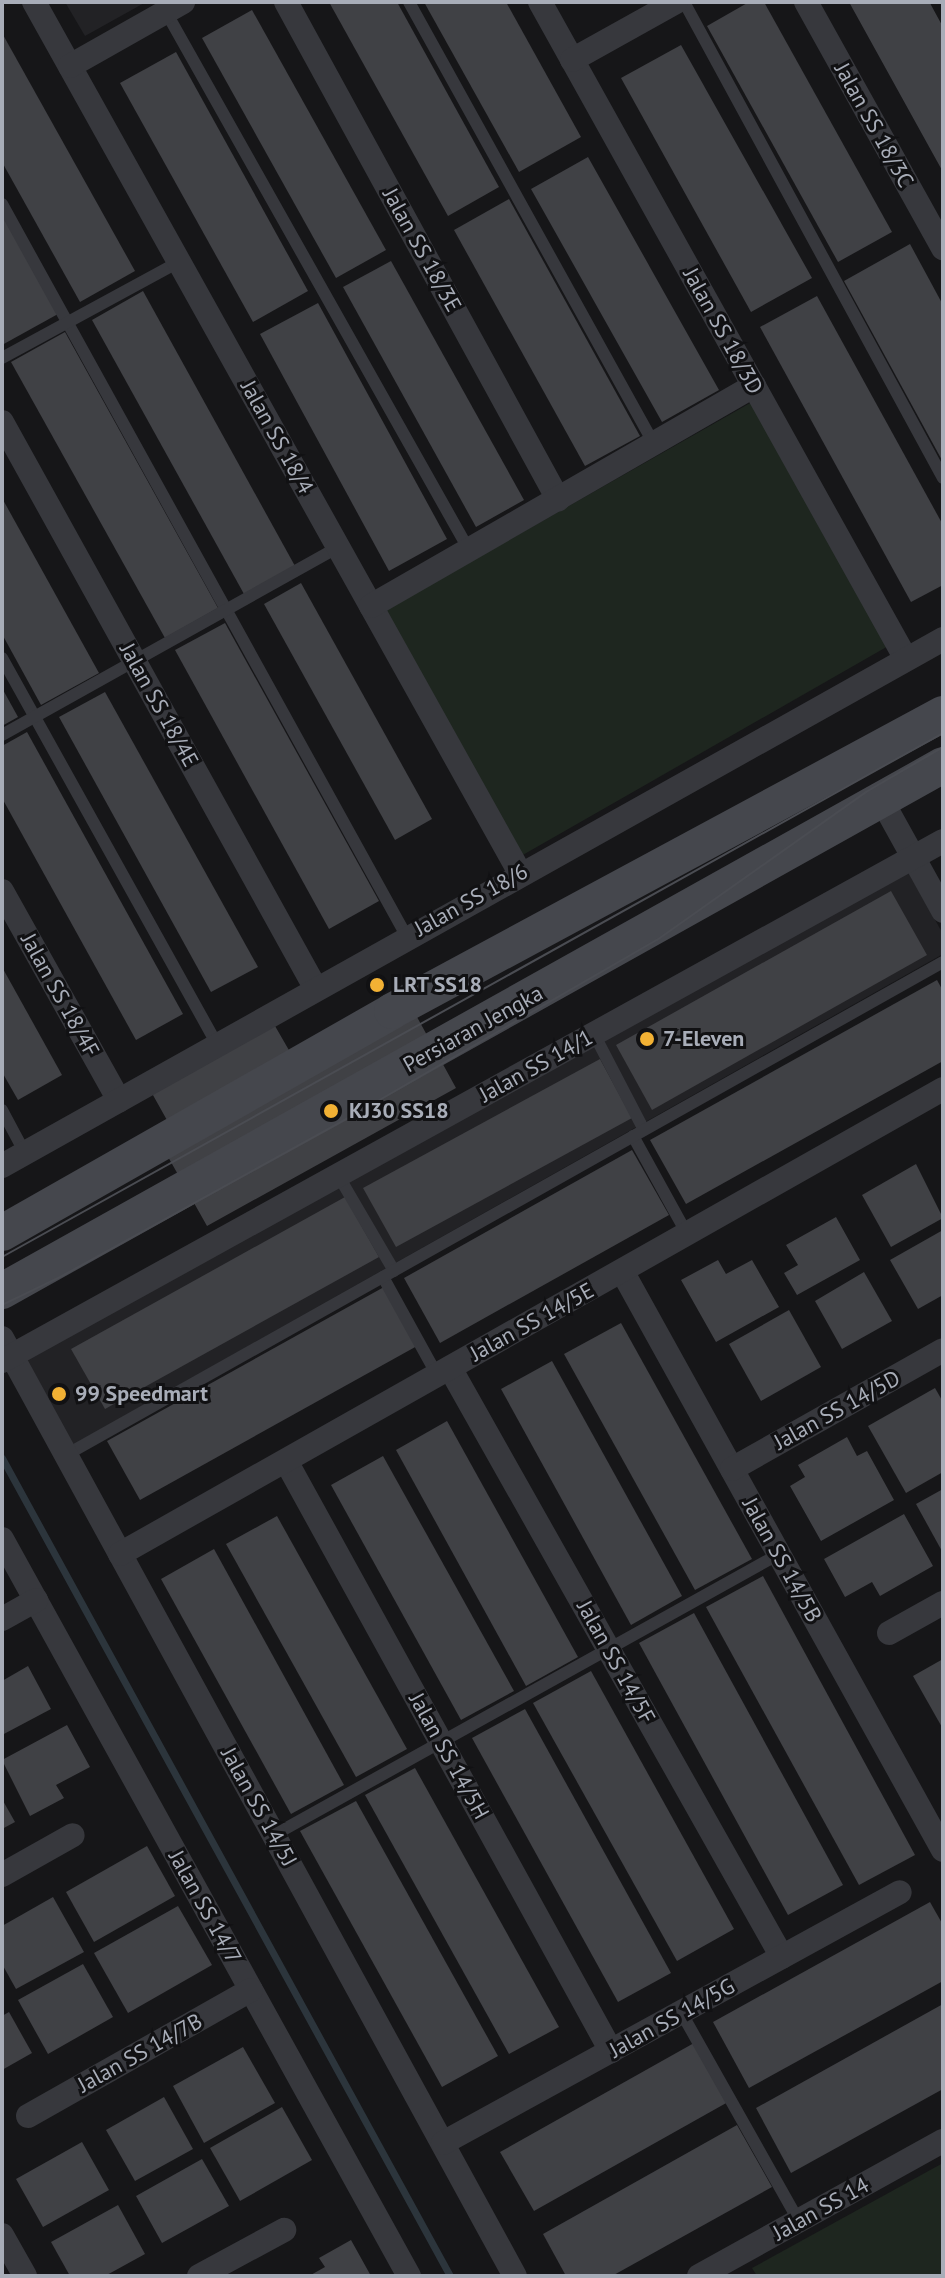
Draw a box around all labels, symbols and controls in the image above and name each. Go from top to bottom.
street label: Jalan SS 18/3C [829,58,919,192]
street label: Jalan SS 18/3E [377,184,467,316]
street label: Jalan SS 18/3D [678,263,768,399]
street label: Jalan SS 18/4 [235,376,319,498]
street label: Jalan SS 18/4E [114,639,204,771]
street label: Jalan SS 18/6 [410,858,532,942]
street label: Jalan SS 18/4F [15,929,105,1061]
place label: LRT SS18 [393,972,483,998]
marker: LRT SS18 [368,976,386,994]
street label: Persiaran Jengka [399,980,547,1078]
street label: Jalan SS 14/1 [475,1024,597,1108]
place label: 7-Eleven [663,1026,744,1052]
marker: 7-Eleven [638,1030,656,1048]
place label: KJ30 SS18 [349,1098,449,1124]
marker: KJ30 SS18 [320,1100,342,1122]
street label: Jalan SS 14/5E [466,1277,598,1367]
street label: Jalan SS 14/5D [769,1365,905,1455]
place label: 99 Speedmart [75,1381,208,1407]
marker: 99 Speedmart [50,1385,68,1403]
street label: Jalan SS 14/5B [737,1493,827,1627]
street label: Jalan SS 14/5F [571,1596,661,1728]
street label: Jalan SS 14/5H [403,1688,495,1824]
street label: Jalan SS 14/5J [215,1743,303,1871]
street label: Jalan SS 14/7 [163,1846,247,1968]
street label: Jalan SS 14/5G [605,1973,739,2063]
street label: Jalan SS 14/7B [73,2008,207,2098]
street label: Jalan SS 14 [768,2172,874,2246]

